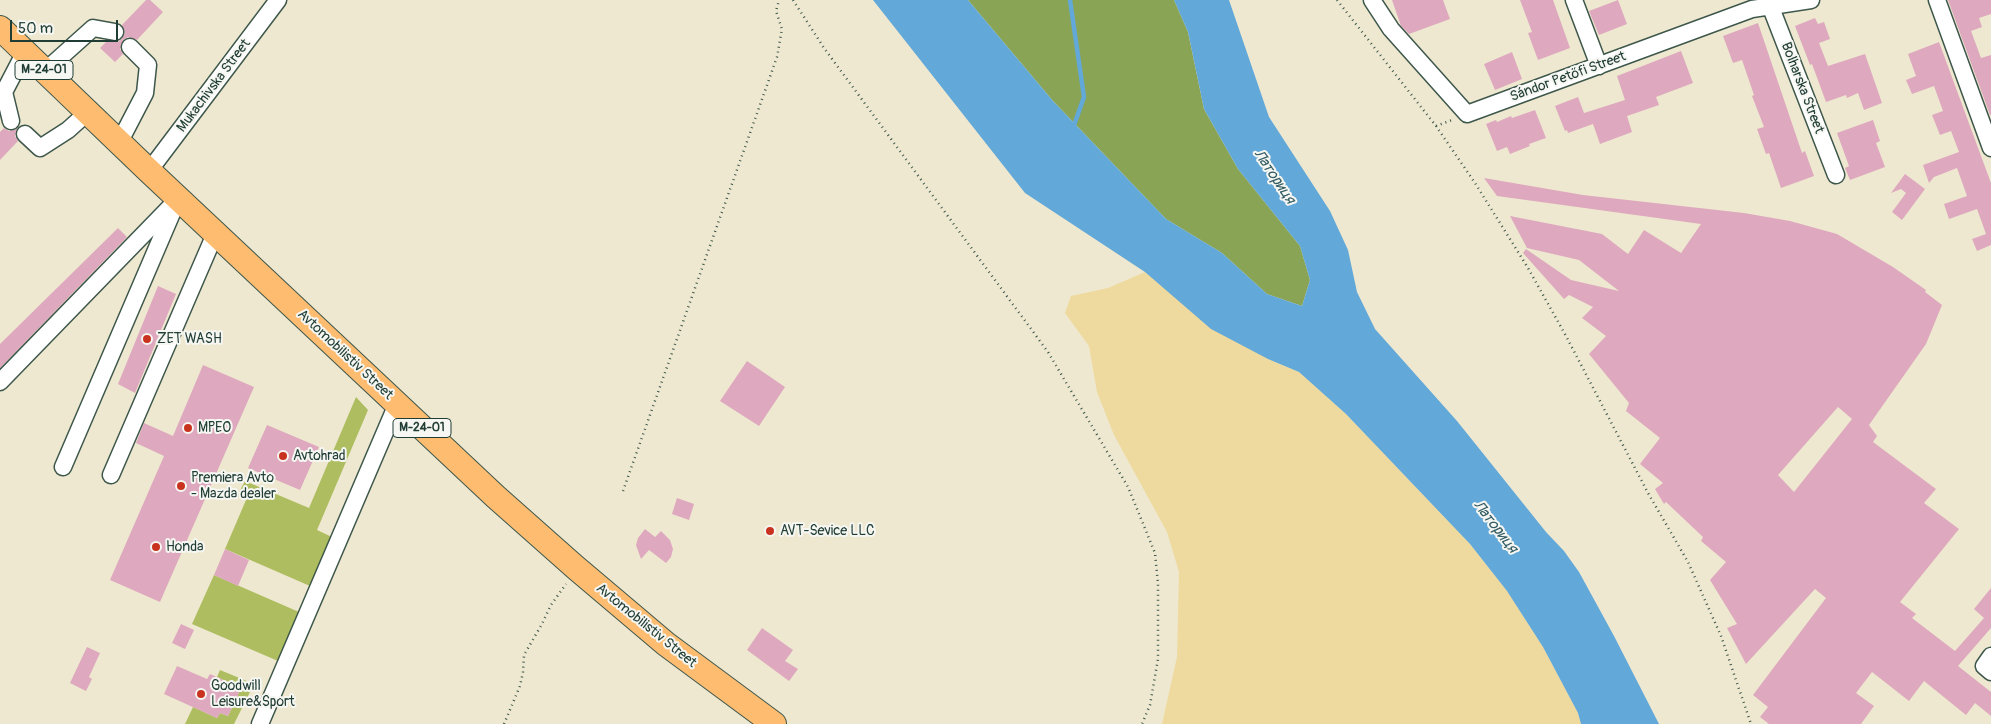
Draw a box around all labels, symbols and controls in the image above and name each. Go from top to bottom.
scale bar [12,10,120,42]
text: 50 m [18,19,53,38]
street label: Mukachivska Street [174,36,254,136]
street label: Bolharska Street [1777,40,1827,136]
street label: Sándor Petőfi Street [1508,48,1628,106]
road number: М-24-01 [15,60,73,80]
water label: Латориця [1249,146,1299,208]
street label: Avtomobilistiv Street [294,306,396,404]
place label: ZET WASH [157,331,222,347]
marker: ZET WASH [141,333,153,345]
road number: М-24-01 [393,418,451,438]
place label: МРЕО [198,420,231,436]
marker: МРЕО [182,422,194,434]
place label: Avtohrad [293,448,346,464]
marker: Avtohrad [277,450,289,462]
place label: Premiera Avto - Mazda dealer [191,470,276,502]
marker: Premiera Avto - Mazda dealer [175,480,187,492]
water label: Латориця [1469,497,1521,557]
place label: AVT-Sevice LLC [780,523,875,539]
marker: AVT-Sevice LLC [764,525,776,537]
place label: Honda [166,539,204,555]
marker: Honda [150,541,162,553]
street label: Avtomobilistiv Street [592,580,700,672]
place label: Goodwill Leisure&Sport [211,678,295,710]
marker: Goodwill Leisure&Sport [195,688,207,700]

